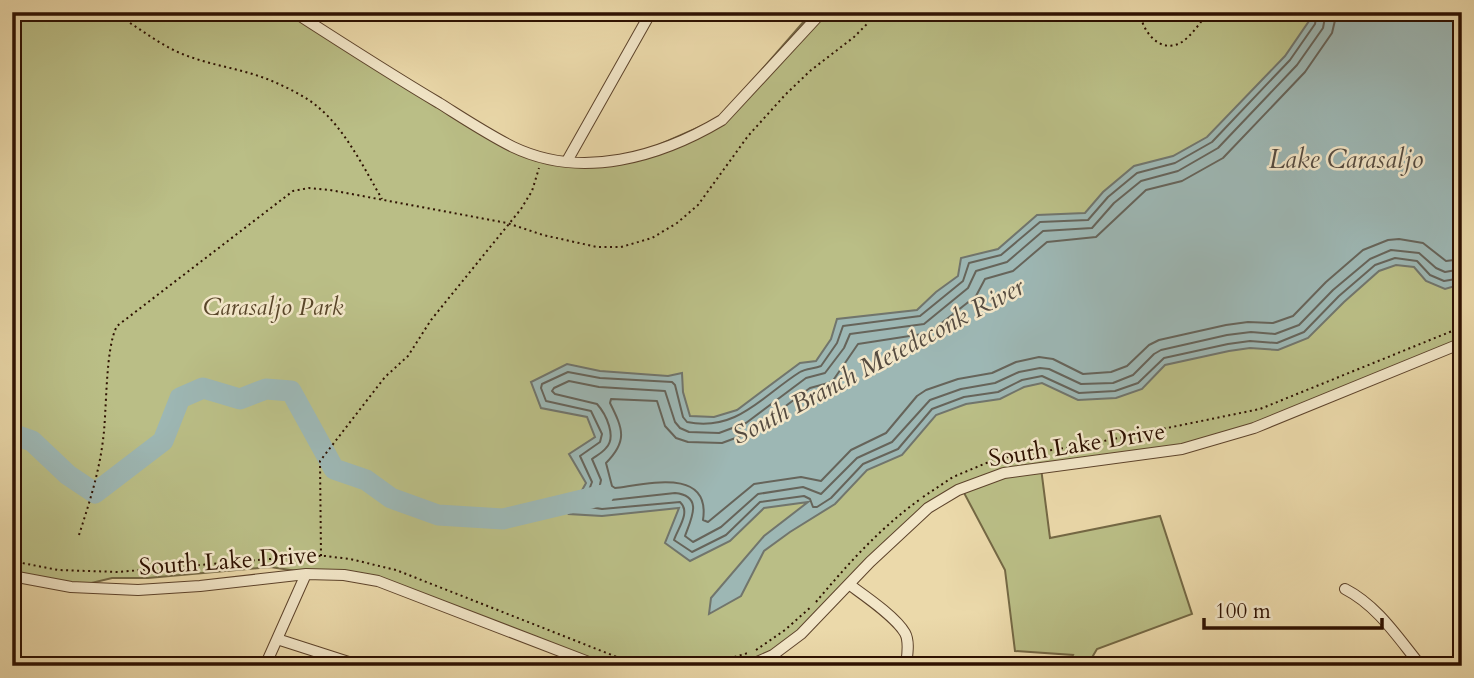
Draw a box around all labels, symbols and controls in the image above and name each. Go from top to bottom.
water label: Lake Carasaljo [1269,142,1423,177]
water label: South Branch Metedeconk River [726,268,1032,453]
park label: Carasaljo Park [203,291,343,324]
street label: South Lake Drive [986,415,1168,475]
street label: South Lake Drive [138,538,318,584]
scale bar [1204,587,1383,631]
text: 100 m [1215,597,1271,626]

